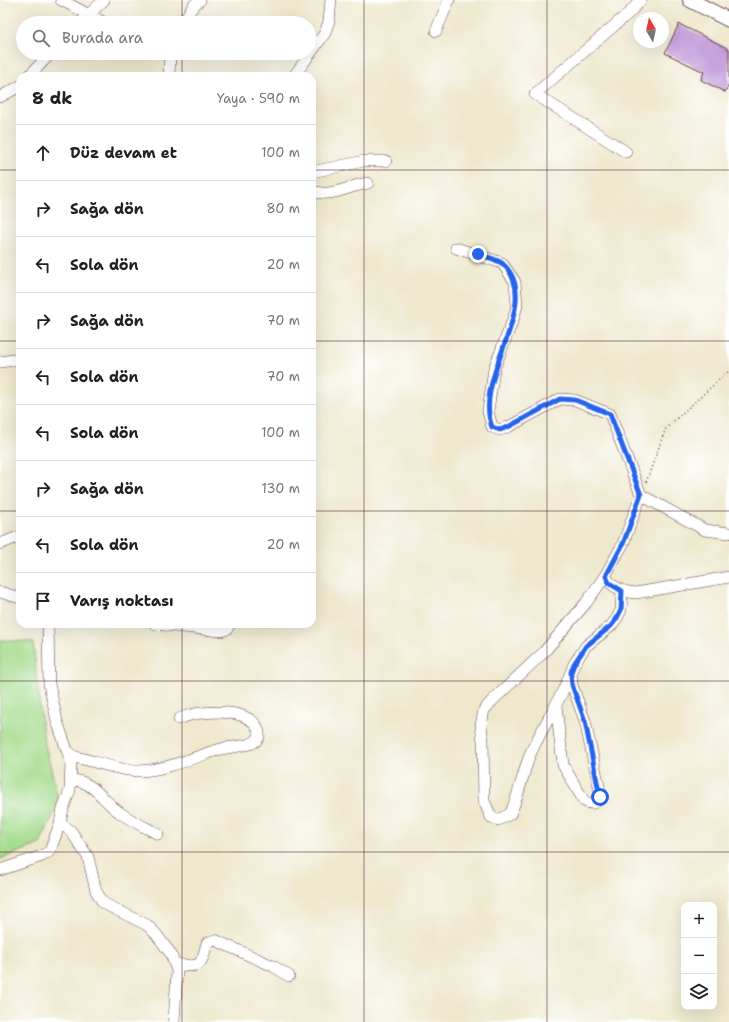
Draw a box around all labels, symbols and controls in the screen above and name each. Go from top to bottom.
north arrow [633,12,669,48]
search box [16,16,316,60]
icon: search [30,27,52,49]
text: Burada ara [62,28,143,48]
text: 8 dk [32,87,72,109]
text: Yaya · 590 m [217,90,300,107]
icon: ahead [32,142,54,164]
text: Düz devam et [70,143,177,163]
text: 100 m [261,144,300,161]
icon: right [32,198,54,220]
text: Sağa dön [70,199,144,219]
text: 80 m [266,200,300,217]
route end [469,245,487,263]
icon: left [32,254,54,276]
text: Sola dön [70,255,139,275]
text: 20 m [267,256,300,273]
icon: right [32,310,54,332]
text: Sağa dön [70,311,144,331]
text: 70 m [266,312,300,329]
icon: left [32,366,54,388]
text: Sola dön [70,367,139,387]
text: 70 m [266,368,300,385]
icon: left [32,422,54,444]
text: Sola dön [70,423,139,443]
text: 100 m [261,424,300,441]
icon: right [32,478,54,500]
text: Sağa dön [70,479,144,499]
text: 130 m [262,480,300,497]
icon: left [32,534,54,556]
text: Sola dön [70,535,139,555]
text: 20 m [267,536,300,553]
icon: arrive [32,590,54,612]
text: Varış noktası [70,591,174,611]
route start [591,788,609,806]
map controls [681,902,717,1010]
button: + [681,902,717,938]
button: − [681,938,717,974]
button: layers [681,974,717,1010]

